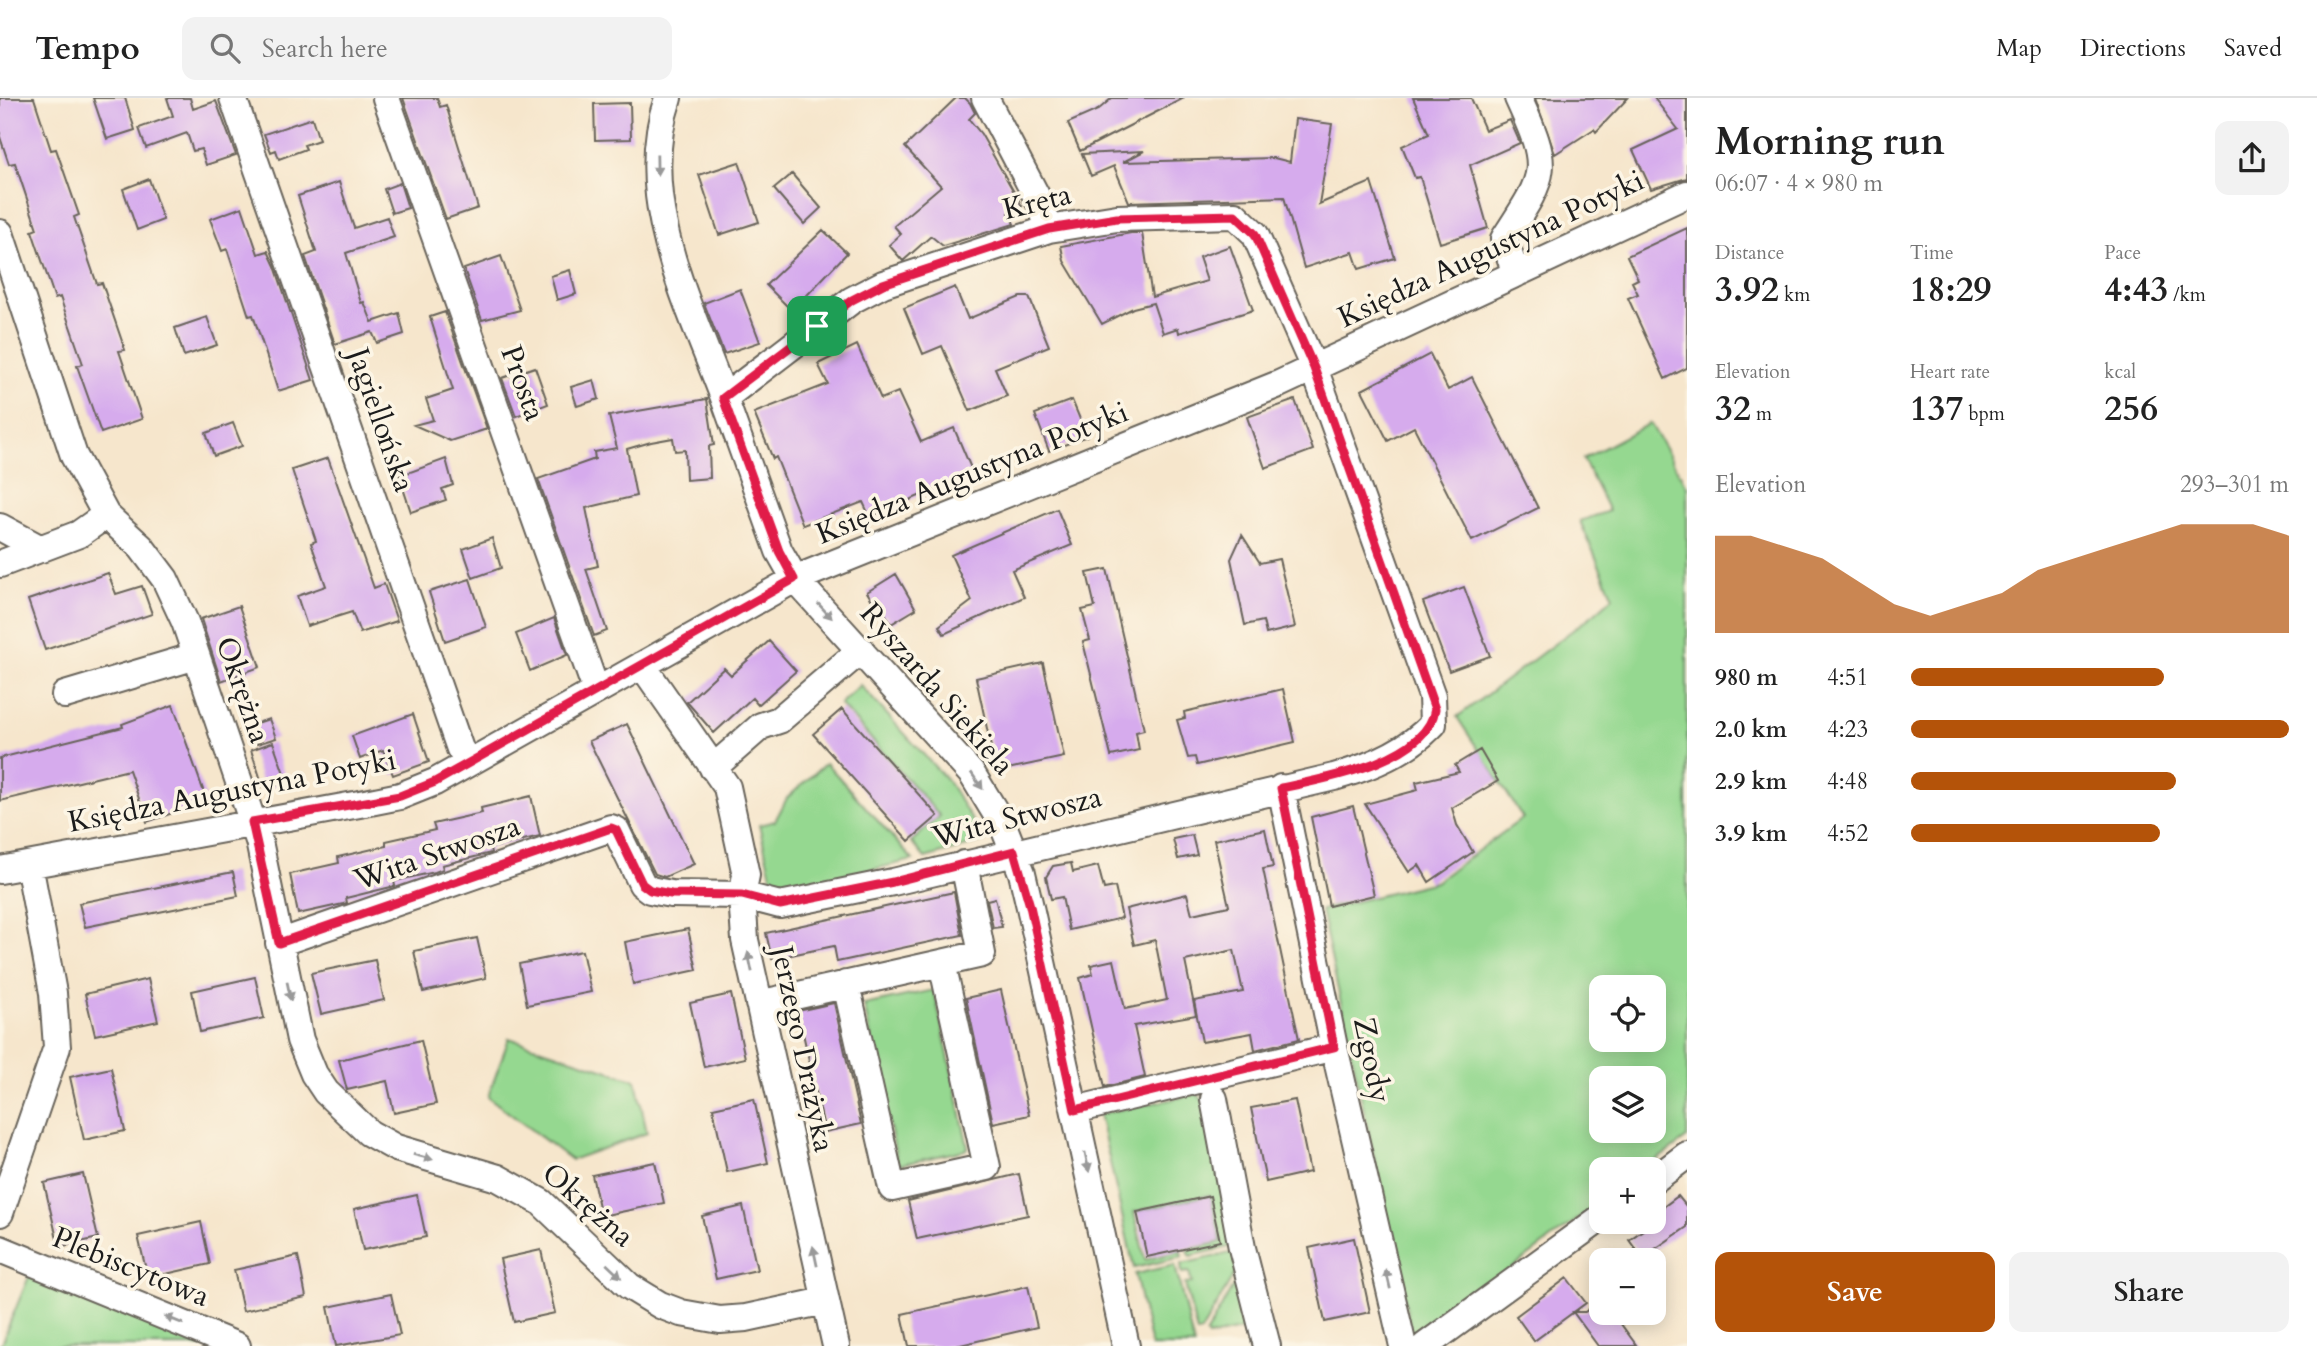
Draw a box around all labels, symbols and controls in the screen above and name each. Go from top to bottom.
search box [182,17,672,80]
text: Tempo [35,26,140,71]
icon: search [206,29,244,67]
text: Search here [262,31,388,66]
text: Map [1996,32,2042,65]
text: Directions [2080,32,2186,65]
text: Saved [2224,32,2282,65]
text: Morning run [1715,116,1945,168]
button: share [2215,121,2289,195]
one-way arrow [652,154,663,176]
street label: Księdza Augustyna Potyki [1331,160,1651,338]
text: 06:07 · 4 × 980 m [1715,168,1883,199]
street label: Kręta [998,174,1076,230]
text: Distance [1715,240,1784,266]
text: Time [1910,240,1954,266]
text: Pace [2104,240,2141,266]
text: 3.92 [1715,266,1779,314]
text: 18:29 [1910,266,1992,314]
text: 4:43 [2104,266,2168,314]
text: km [1779,282,1810,308]
text: /km [2168,282,2206,308]
pin [787,296,847,356]
icon: arrive [798,307,836,345]
street label: Jagiellońska [336,339,425,497]
street label: Prosta [491,340,556,426]
text: Elevation [1715,359,1790,385]
text: Heart rate [1910,359,1990,385]
text: kcal [2104,359,2136,385]
text: 32 [1715,385,1751,433]
text: 137 [1910,385,1963,433]
text: 256 [2104,385,2158,433]
street label: Księdza Augustyna Potyki [810,392,1134,554]
text: m [1751,401,1772,427]
text: bpm [1963,401,2005,427]
text: Elevation [1715,469,1806,500]
text: 293–301 m [2180,469,2289,500]
street label: Ryszarda Siekiela [850,594,1024,784]
one-way arrow [817,602,833,619]
street label: Okrężna [206,631,280,749]
text: 980 m [1715,662,1778,693]
text: 4:51 [1827,662,1868,693]
text: 2.0 km [1715,714,1787,745]
text: 4:23 [1827,714,1868,745]
street label: Księdza Augustyna Potyki [65,739,399,843]
text: 2.9 km [1715,766,1787,797]
text: 4:48 [1827,766,1868,797]
one-way arrow [970,772,984,790]
street label: Wita Stwosza [927,776,1106,858]
street label: Wita Stwosza [347,805,526,901]
text: 3.9 km [1715,818,1787,849]
text: 4:52 [1827,818,1868,849]
street label: Jerzego Drażyka [760,938,845,1156]
one-way arrow [744,951,755,973]
map controls [1589,975,1666,1325]
button: locate [1589,975,1666,1052]
one-way arrow [284,980,295,1002]
street label: Zgody [1343,1014,1401,1107]
button: layers [1589,1066,1666,1143]
one-way arrow [1081,1151,1092,1173]
one-way arrow [412,1152,434,1163]
street label: Okrężna [533,1153,643,1257]
button: + [1589,1157,1666,1234]
street label: Plebiscytowa [46,1217,216,1317]
one-way arrow [809,1245,820,1267]
button: − [1589,1248,1666,1325]
button: Save [1715,1252,1995,1332]
button: Share [2009,1252,2289,1332]
one-way arrow [605,1263,622,1279]
one-way arrow [1382,1268,1393,1290]
one-way arrow [163,1315,184,1326]

